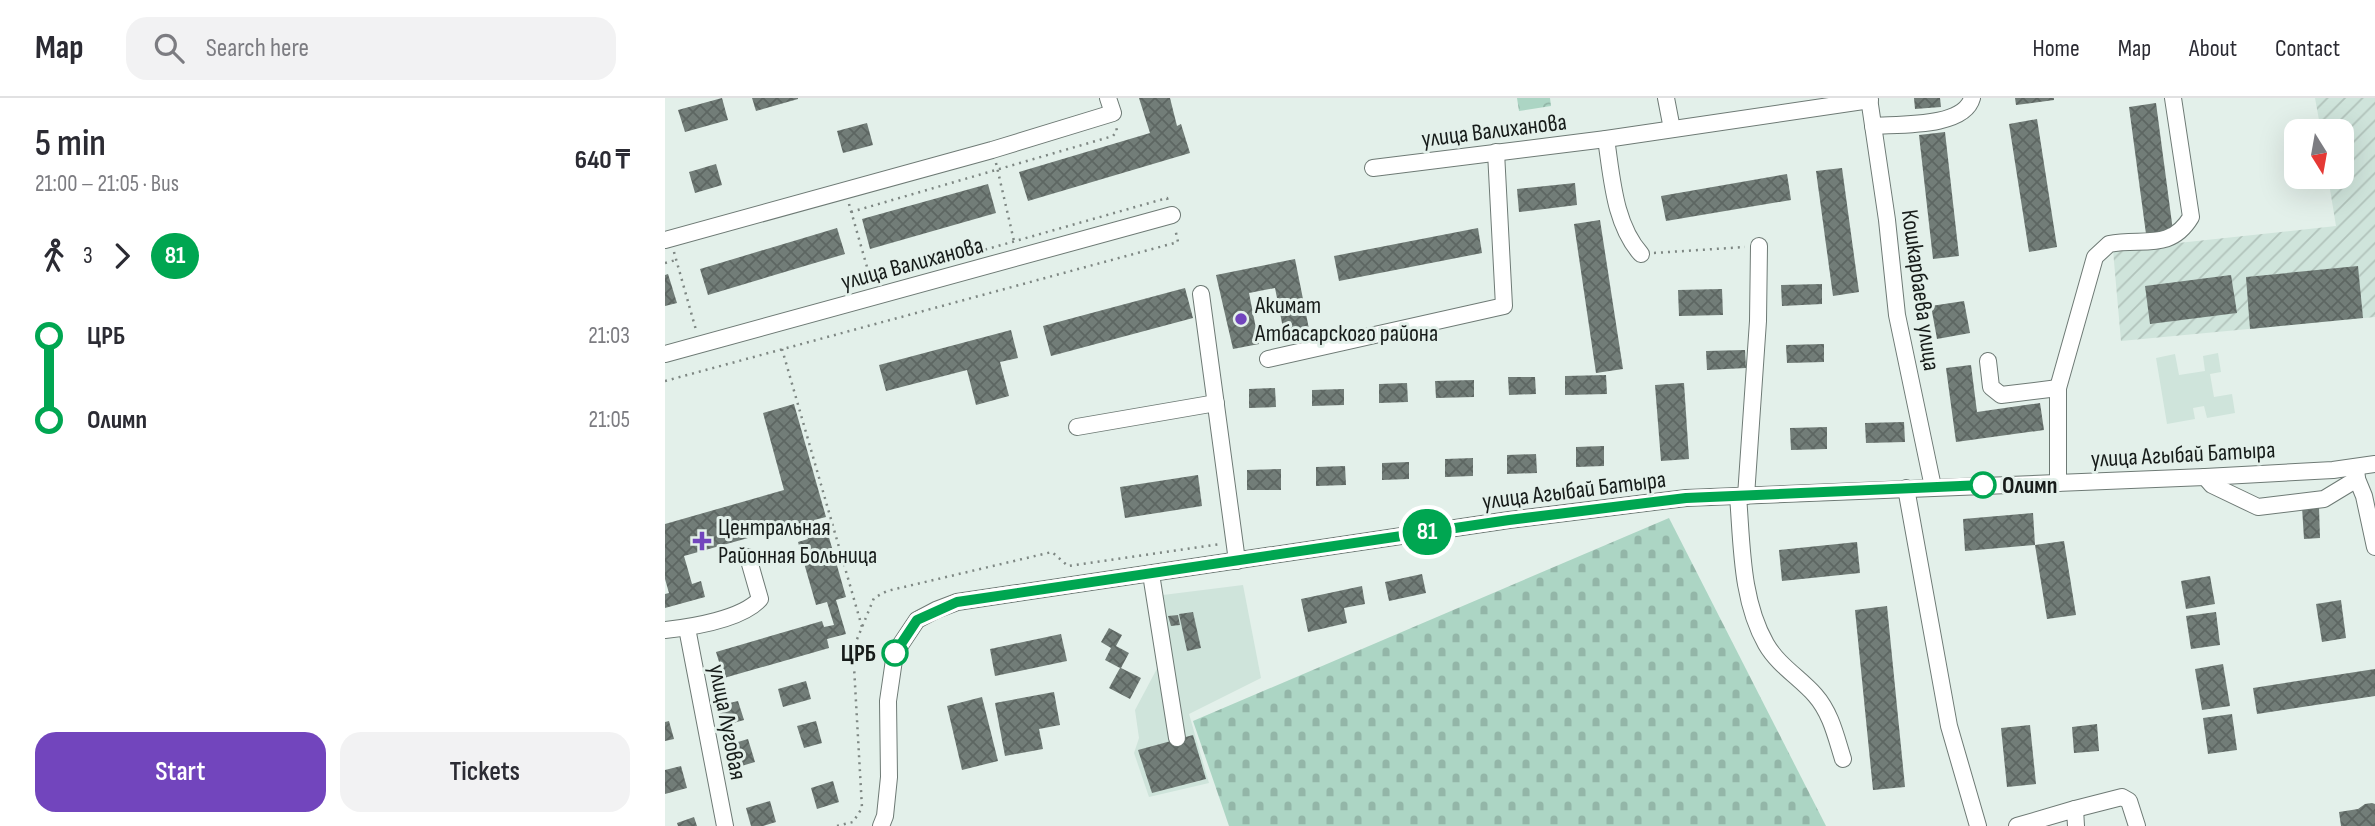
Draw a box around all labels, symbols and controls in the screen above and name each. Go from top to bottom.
search box [126,17,616,80]
text: Map [35,28,84,68]
icon: search [150,29,188,67]
text: Search here [206,33,309,64]
text: Home [2032,34,2080,63]
text: Map [2118,34,2151,63]
text: About [2189,34,2237,63]
text: Contact [2275,34,2340,63]
street label: улица Валиханова [1420,107,1568,154]
north arrow [2284,119,2354,189]
map controls [2284,119,2354,189]
text: 5 min [35,121,106,166]
text: 640 ₸ [575,145,630,176]
text: 21:00 – 21:05 · Bus [35,170,179,198]
street label: Кошкарбаева улица [1895,208,1946,373]
street label: улица Валиханова [838,231,986,296]
icon: walk [35,237,73,275]
icon: forward [103,237,141,275]
text: 81 [165,241,185,270]
text: 3 [83,242,93,270]
place label: Акимат Атбасарского района [1254,291,1438,348]
marker: Акимат Атбасарского района [1233,311,1249,327]
text: ЦРБ [87,321,125,352]
text: 21:03 [588,322,630,350]
text: Олимп [87,405,147,436]
text: 21:05 [589,406,630,434]
street label: улица Агыбай Батыра [2090,435,2276,474]
street label: улица Агыбай Батыра [1481,465,1668,516]
place label: Олимп [2002,471,2057,500]
marker: Олимп [1970,472,1996,498]
line badge: 81 [1395,509,1459,555]
place label: Центральная Районная Больница [718,513,877,570]
text: 81 [1417,517,1437,546]
marker: Центральная Районная Больница [692,531,712,551]
place label: ЦРБ [841,639,876,668]
marker: ЦРБ [882,640,908,666]
street label: улица Луговая [702,662,753,782]
button: Start [35,732,326,812]
button: Tickets [340,732,630,812]

